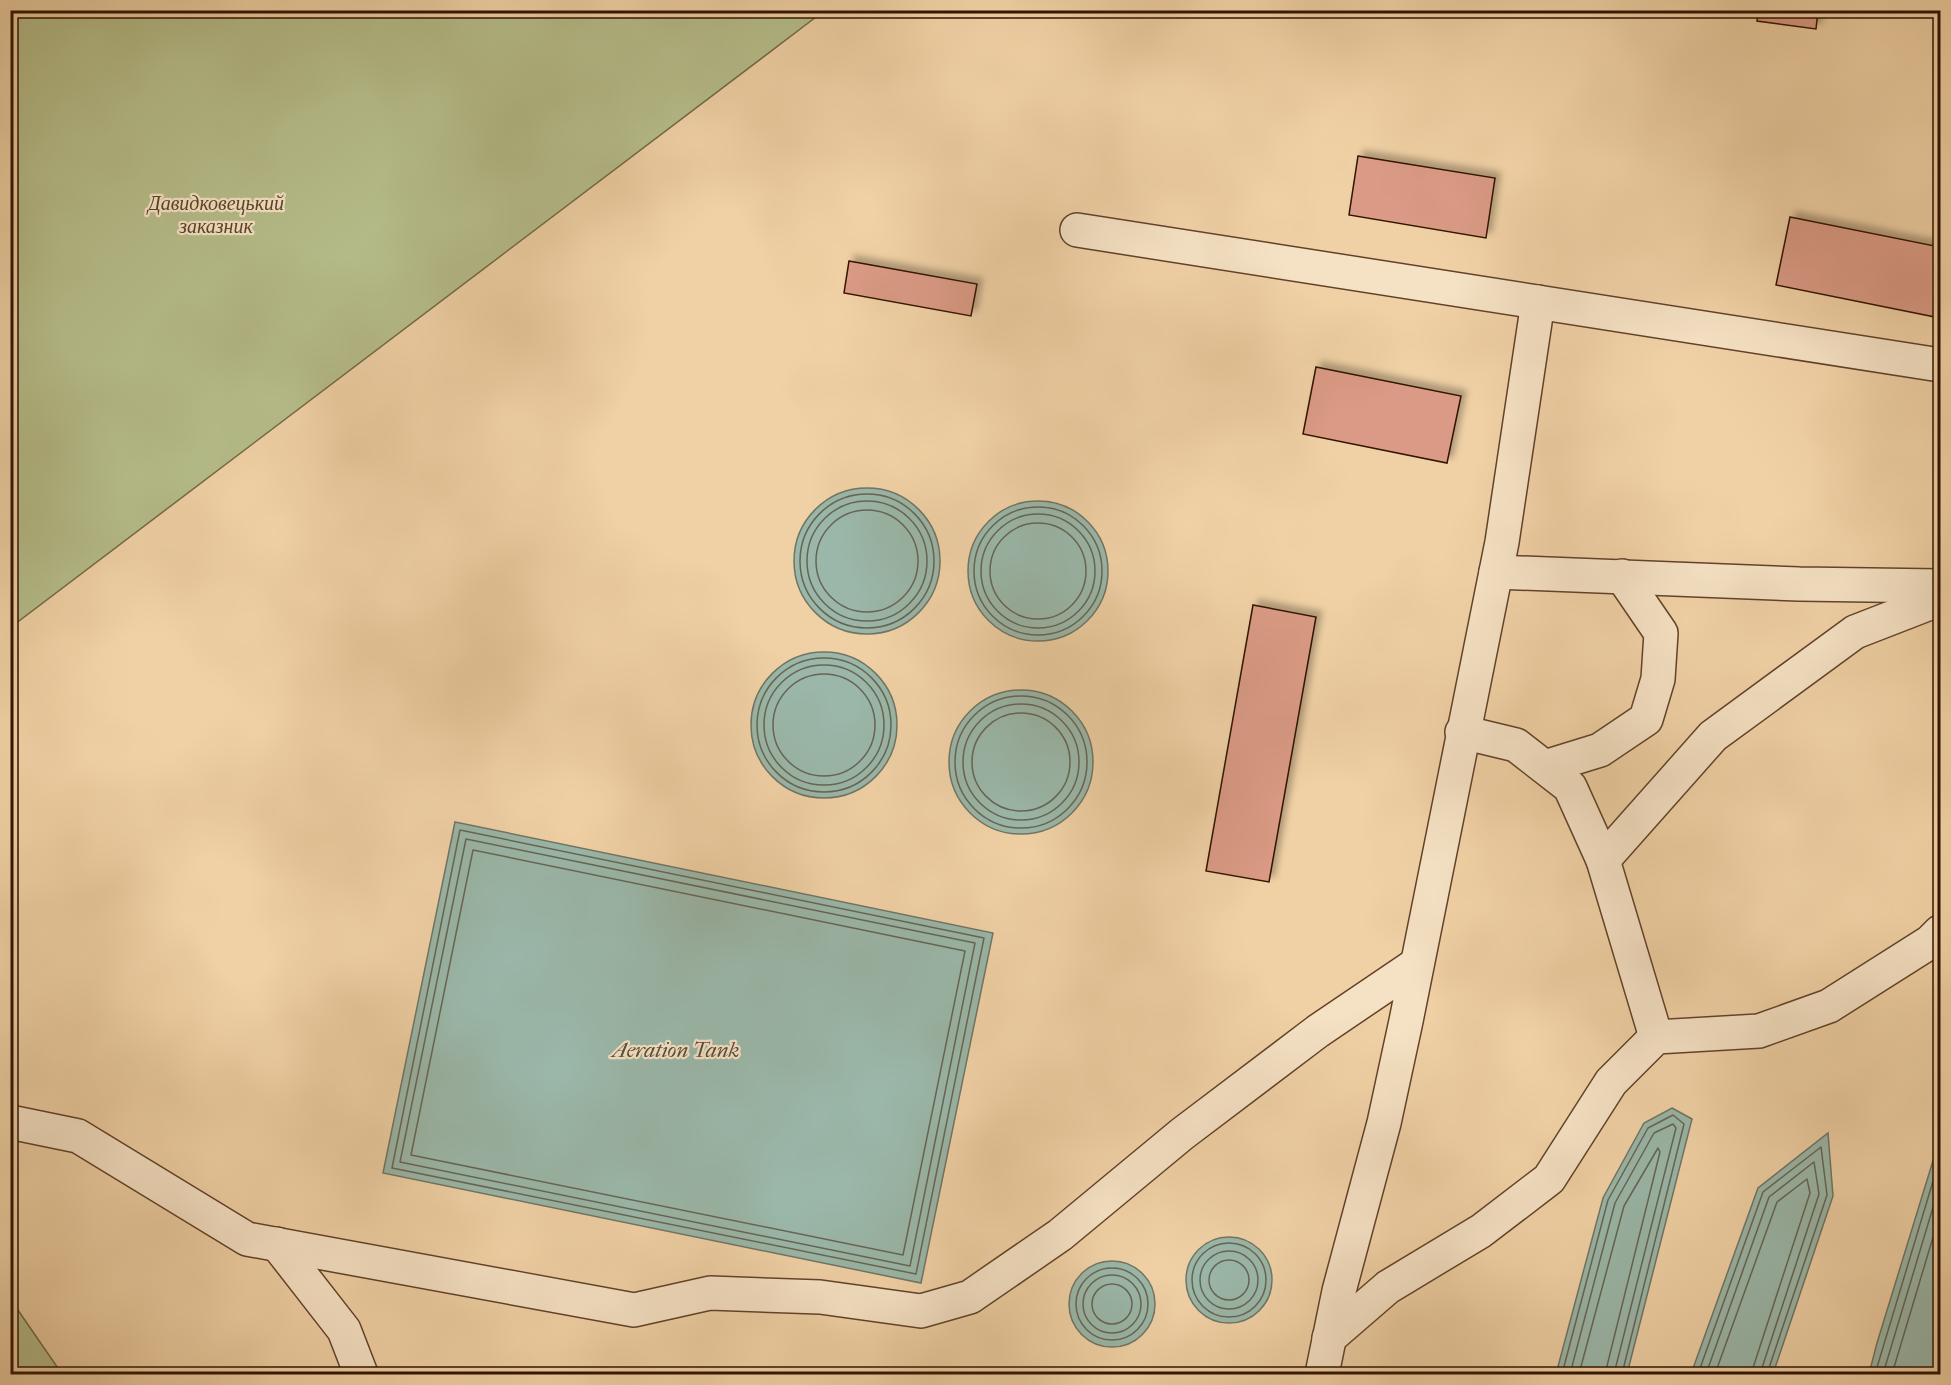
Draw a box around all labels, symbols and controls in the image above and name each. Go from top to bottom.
park label: Давидковецький заказник [146,192,284,238]
water label: Aeration Tank [609,1038,740,1062]

